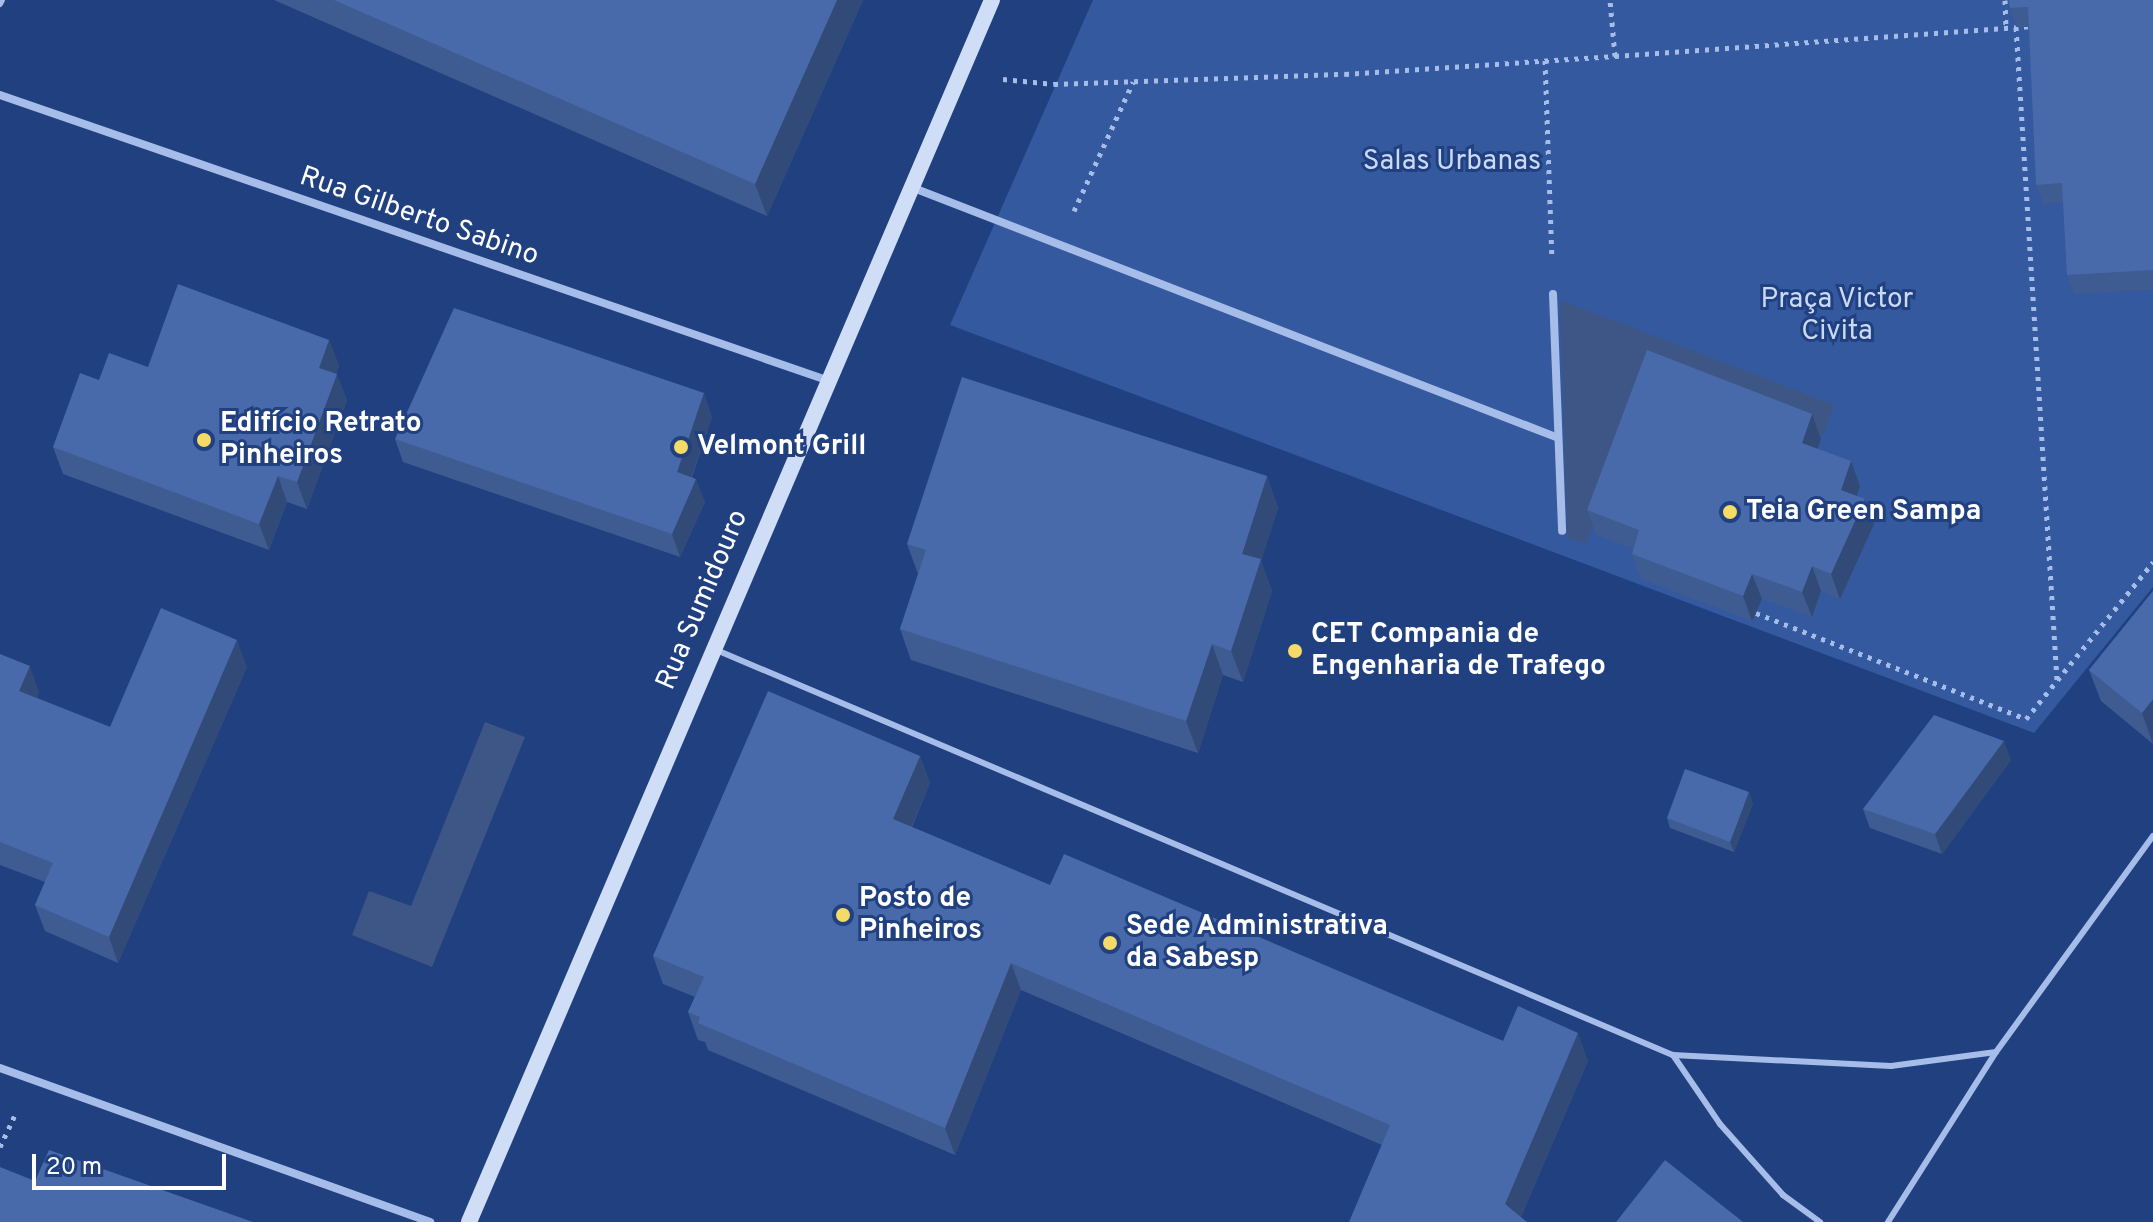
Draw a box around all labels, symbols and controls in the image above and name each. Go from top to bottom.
park label: Salas Urbanas [1363,145,1541,179]
street label: Rua Gilberto Sabino [295,160,543,274]
park label: Praça Victor Civita [1760,283,1914,349]
place label: Edifício Retrato Pinheiros [220,407,422,473]
place label: Velmont Grill [697,430,866,464]
marker: Edifício Retrato Pinheiros [195,431,213,449]
marker: Velmont Grill [672,438,690,456]
place label: Teia Green Sampa [1746,495,1981,529]
marker: Teia Green Sampa [1721,503,1739,521]
street label: Rua Sumidouro [650,505,756,695]
place label: CET Compania de Engenharia de Trafego [1311,618,1606,684]
marker: CET Compania de Engenharia de Trafego [1286,642,1304,660]
place label: Posto de Pinheiros [859,882,982,948]
marker: Posto de Pinheiros [834,906,852,924]
place label: Sede Administrativa da Sabesp [1126,910,1389,976]
marker: Sede Administrativa da Sabesp [1101,934,1119,952]
scale bar [36,1138,230,1188]
text: 20 m [46,1153,102,1183]

